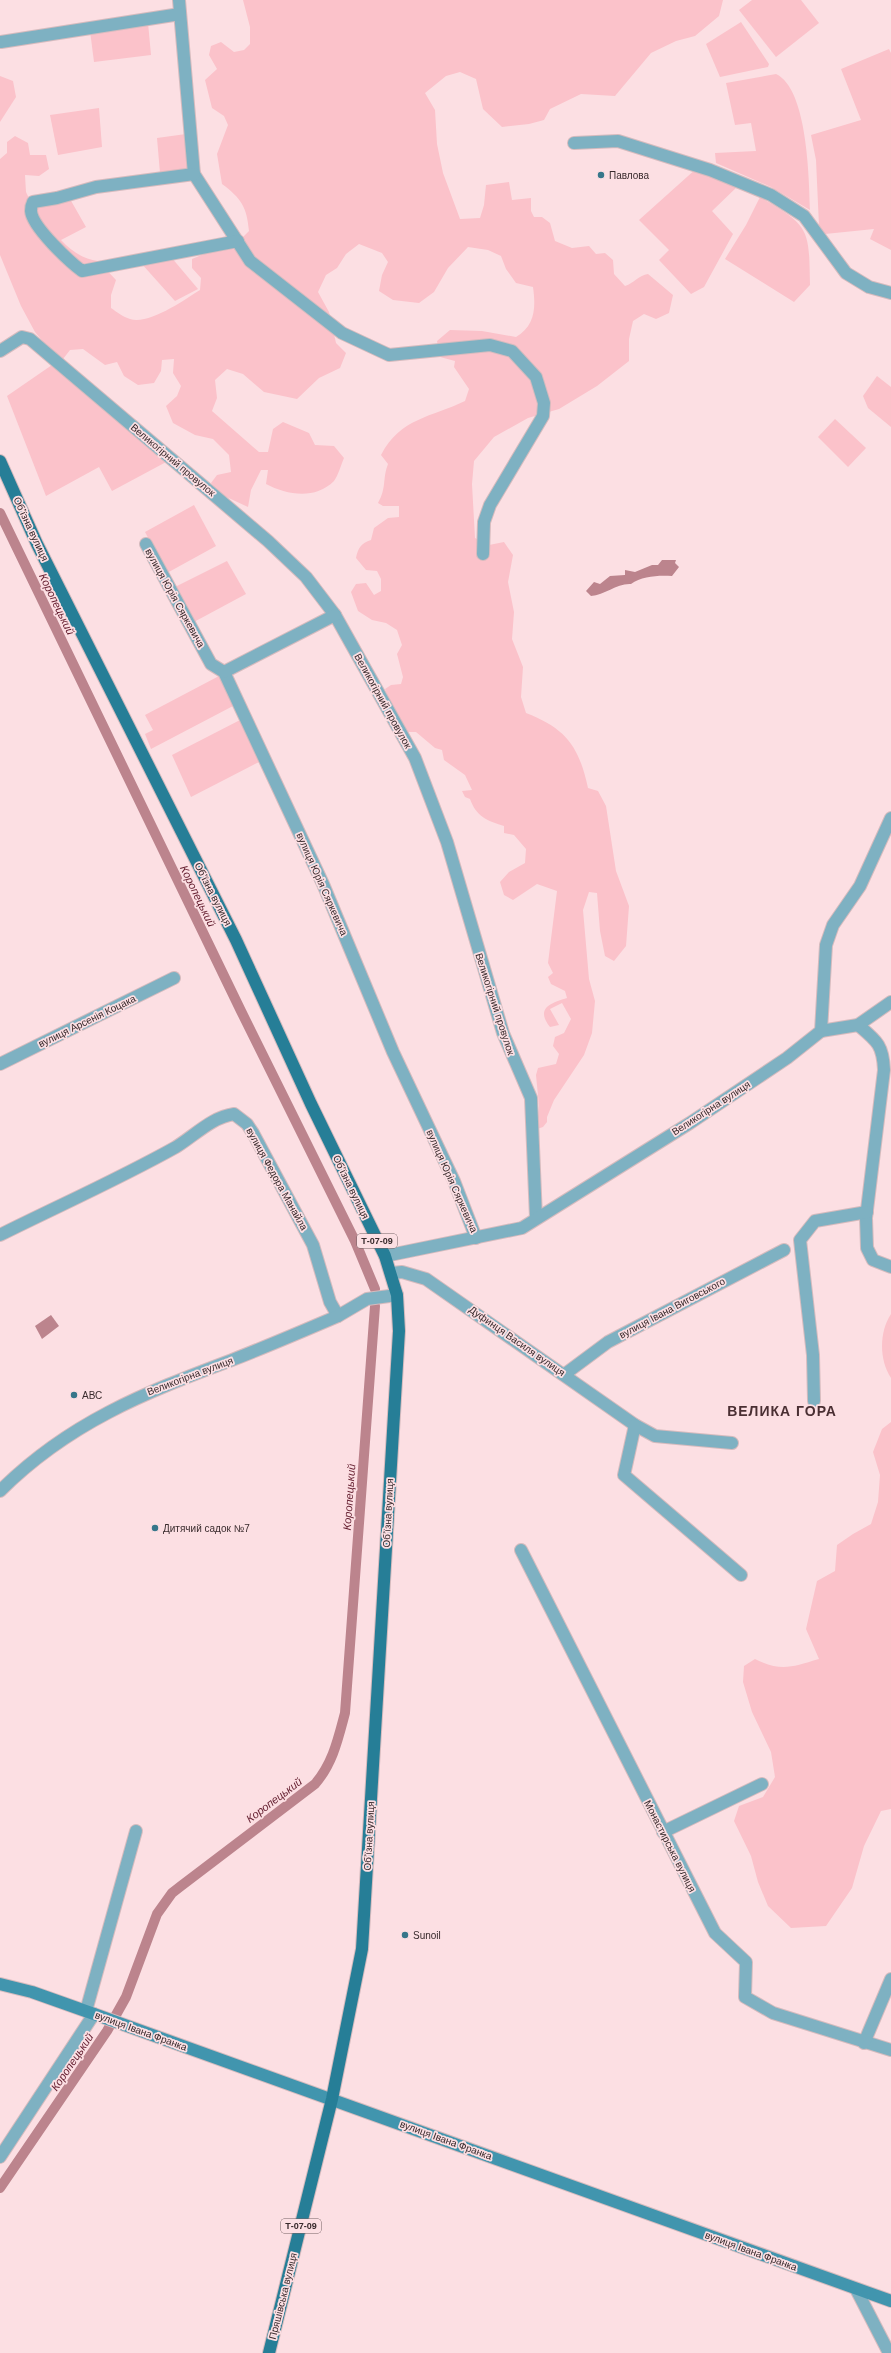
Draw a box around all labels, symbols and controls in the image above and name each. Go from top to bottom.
marker: Павлова [596,170,606,180]
place label: Павлова [609,170,650,181]
street label: Великогірний провулок [129,422,218,499]
street label: Обʼїзна вулиця [11,495,51,563]
street label: вулиця Юрія Сяркевича [143,547,207,650]
water label: Коропецький [37,571,77,637]
street label: Великогірний провулок [352,652,414,751]
street label: вулиця Юрія Сяркевича [294,831,350,937]
street label: Обʼїзна вулиця [192,861,234,927]
water label: Коропецький [178,863,218,929]
street label: Великогірний провулок [473,952,517,1057]
street label: вулиця Арсенія Коцака [37,992,138,1049]
street label: Великогірна вулиця [670,1079,752,1137]
street label: вулиця Федора Манайла [244,1126,310,1233]
street label: вулиця Юрія Сяркевича [424,1128,480,1234]
street label: Обʼїзна вулиця [331,1153,371,1221]
road number: Т-07-09 [357,1234,397,1248]
street label: вулиця Івана Виговського [617,1275,727,1341]
street label: Дуфинця Василя вулиця [467,1304,567,1378]
street label: Великогірна вулиця [146,1355,234,1397]
marker: АВС [69,1390,79,1400]
place label: АВС [82,1390,102,1401]
district label: ВЕЛИКА ГОРА [727,1403,837,1419]
water label: Коропецький [341,1463,357,1531]
street label: Обʼїзна вулиця [381,1478,395,1548]
marker: Дитячий садок №7 [150,1523,160,1533]
place label: Дитячий садок №7 [163,1523,250,1534]
water label: Коропецький [244,1775,304,1825]
street label: Монастирська вулиця [642,1798,698,1894]
street label: Обʼїзна вулиця [362,1801,376,1871]
marker: Sunoil [400,1930,410,1940]
place label: Sunoil [413,1930,441,1941]
street label: вулиця Івана Франка [94,2009,189,2053]
water label: Коропецький [48,2031,96,2093]
street label: вулиця Івана Франка [399,2118,494,2162]
road number: Т-07-09 [281,2219,321,2233]
street label: вулиця Івана Франка [704,2229,799,2273]
street label: Пряшівська вулиця [267,2251,299,2341]

